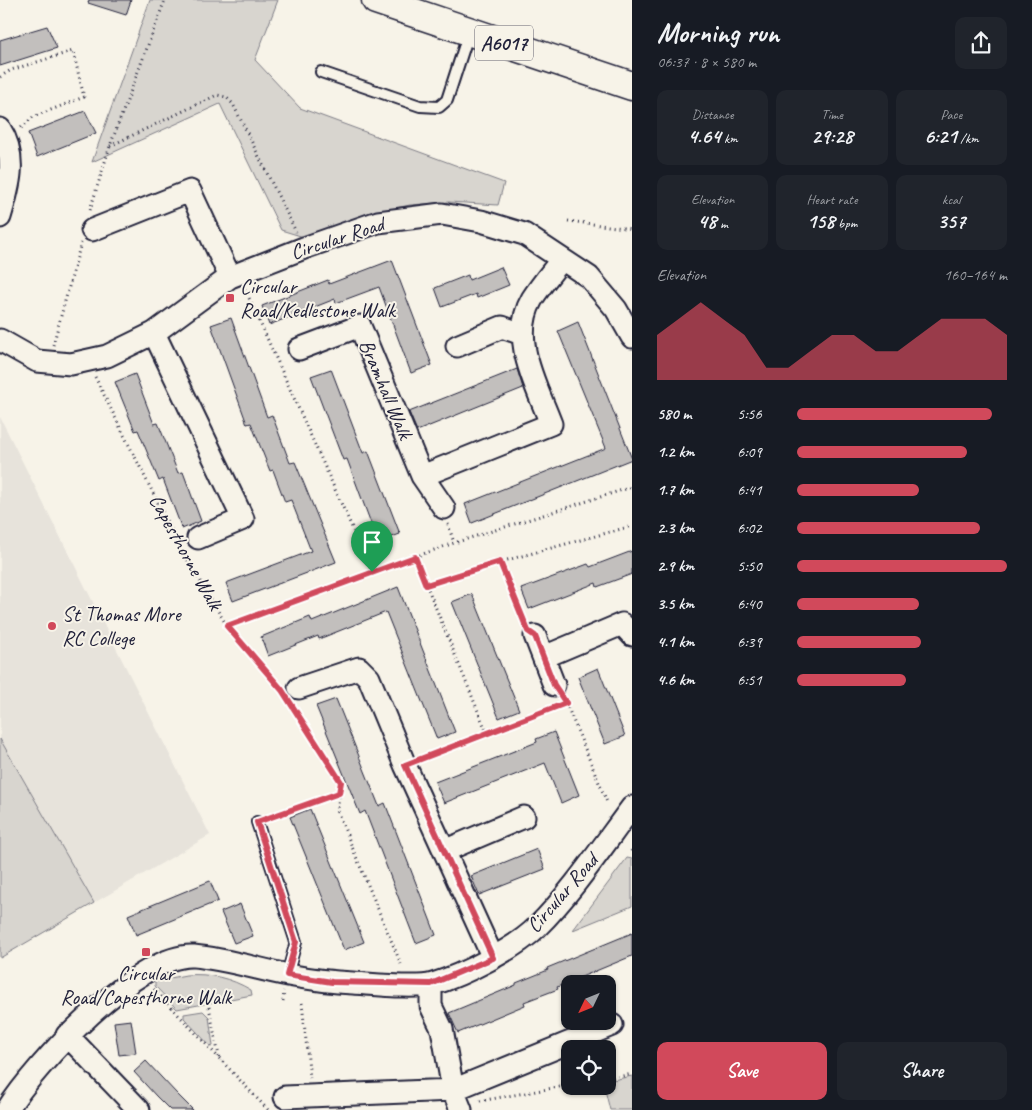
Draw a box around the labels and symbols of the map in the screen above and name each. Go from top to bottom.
road number: A6017 [475,26,533,60]
street label: Circular Road [287,210,390,265]
place label: Circular Road/Kedlestone Walk [240,273,397,323]
marker: Circular Road/Kedlestone Walk [224,292,236,304]
street label: Bramhall Walk [353,335,419,445]
street label: Capesthorne Walk [143,489,229,616]
pin [351,521,393,572]
place label: St Thomas More RC College [62,601,183,651]
marker: St Thomas More RC College [46,620,58,632]
street label: Circular Road [521,845,606,938]
marker: Circular Road/Capesthorne Walk [140,946,152,958]
place label: Circular Road/Capesthorne Walk [61,960,233,1010]
north arrow [561,975,616,1030]

